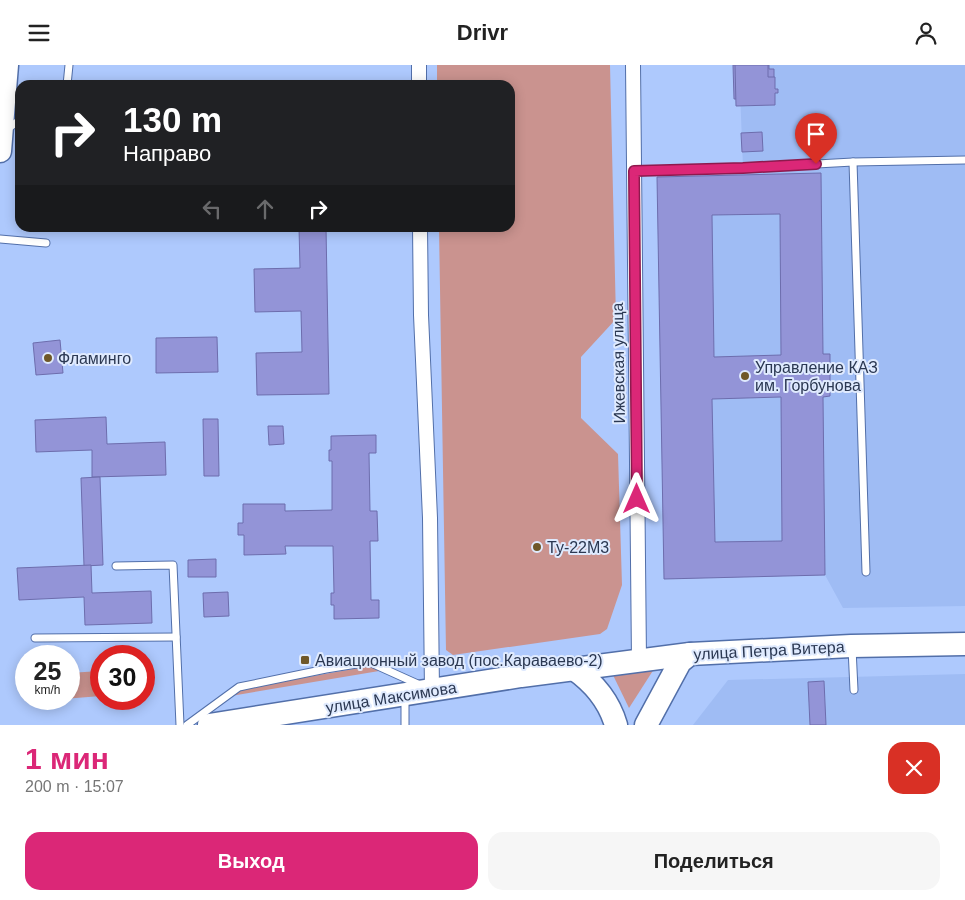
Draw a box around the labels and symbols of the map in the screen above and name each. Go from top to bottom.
pin [795,113,837,164]
street label: Ижевская улица [609,302,628,424]
place label: Фламинго [58,350,131,367]
marker: Фламинго [42,352,54,364]
place label: Управление КАЗ им. Горбунова [755,359,878,394]
marker: Управление КАЗ им. Горбунова [739,370,751,382]
position arrow [610,472,662,524]
place label: Ту-22М3 [547,539,609,556]
marker: Ту-22М3 [531,541,543,553]
street label: улица Петра Витера [693,638,845,663]
speed limit sign: 30 [90,645,155,710]
place label: Авиационный завод (пос.Караваево-2) [315,652,603,669]
marker: Авиационный завод (пос.Караваево-2) [299,654,311,666]
street label: улица Максимова [325,679,458,716]

